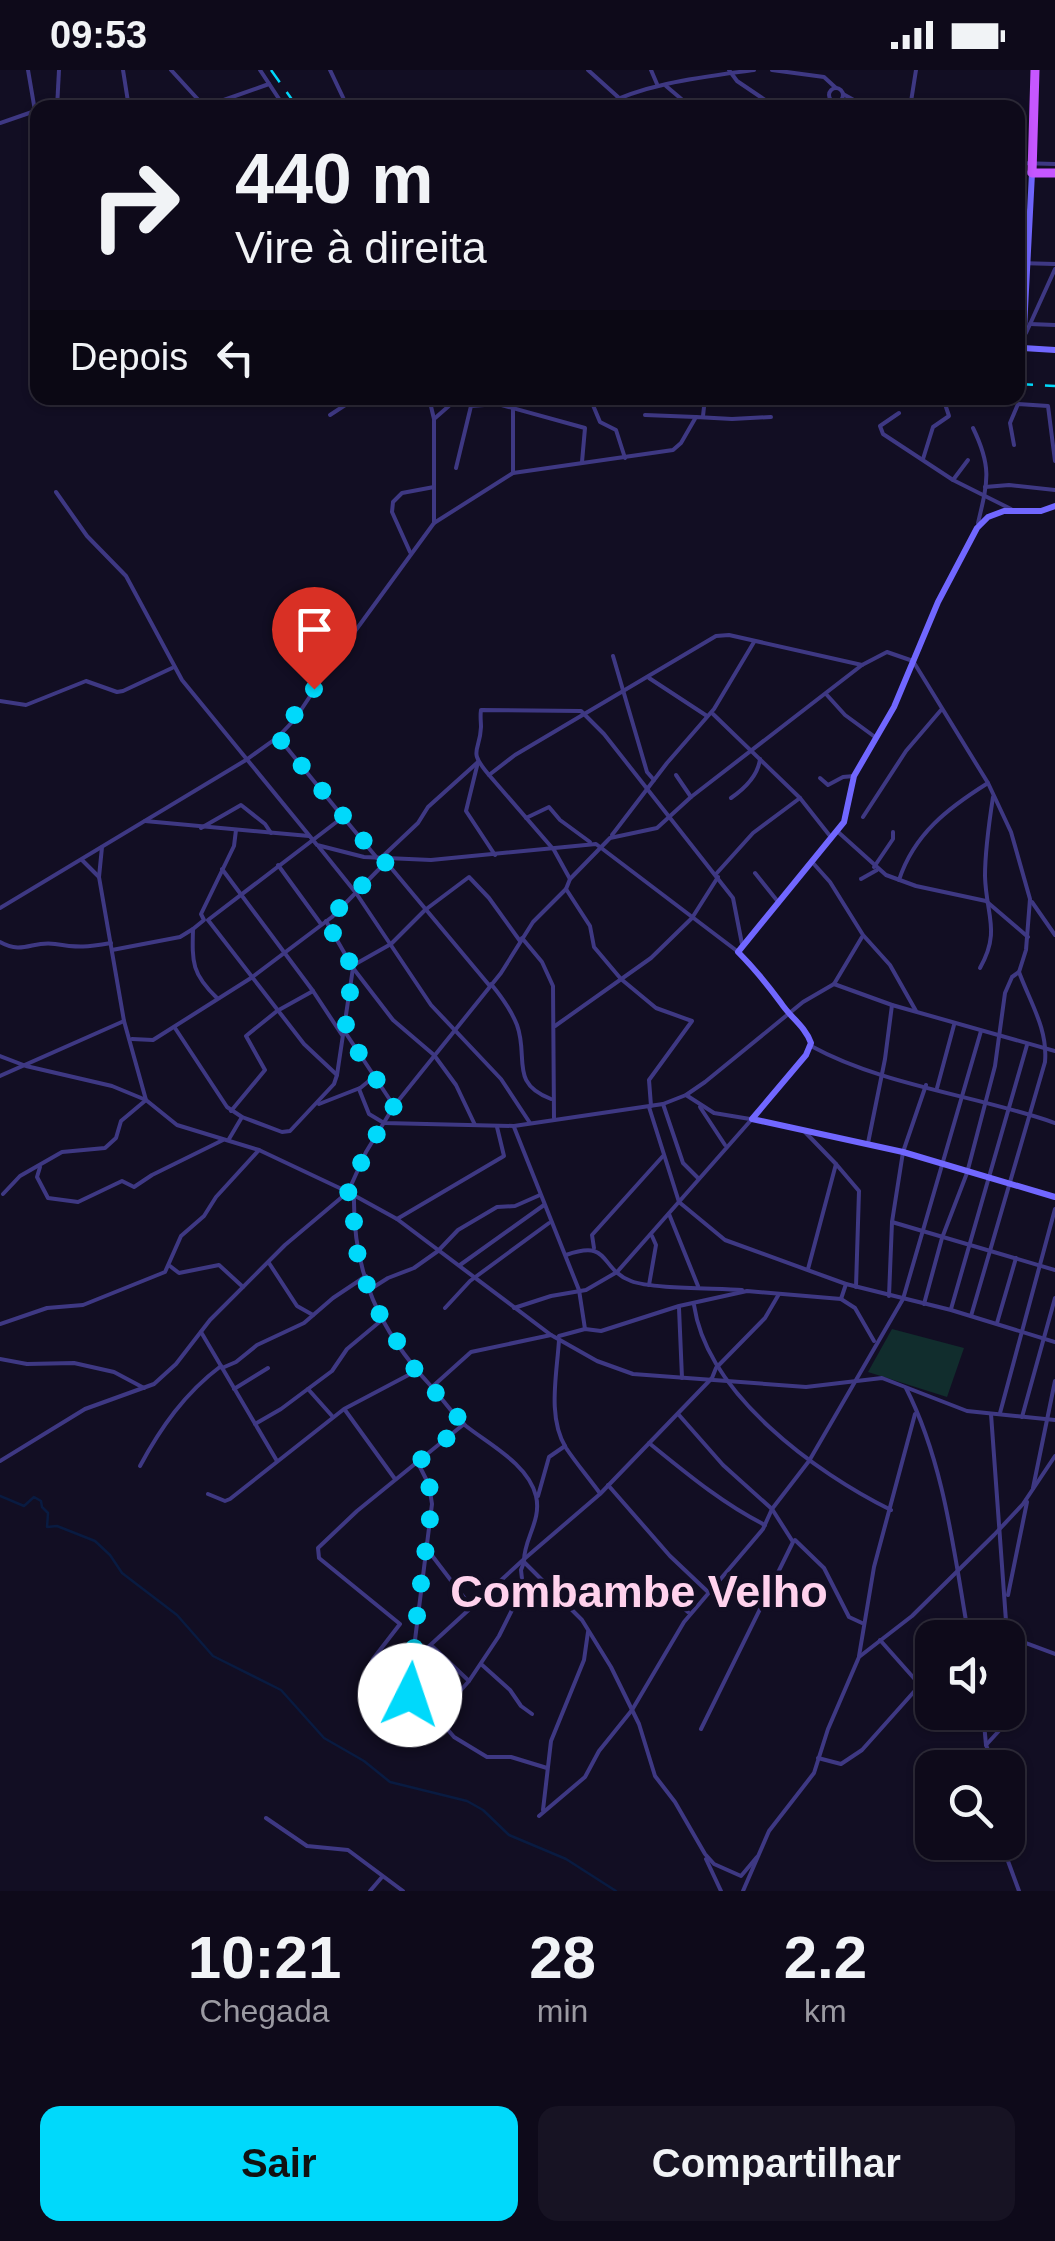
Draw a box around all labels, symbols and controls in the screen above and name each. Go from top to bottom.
text: 09:53 [50,14,147,56]
icon: right [70,140,200,270]
text: 440 m [235,140,433,218]
text: Vire à direita [235,222,487,273]
icon: left [208,330,263,385]
text: Depois [70,336,188,378]
pin [272,587,357,690]
icon: arrive [287,602,342,657]
district label: Combambe Velho [450,1566,828,1617]
map controls [915,1620,1025,1860]
button: sound [915,1620,1025,1730]
position arrow [358,1643,462,1747]
button: search [915,1750,1025,1860]
text: 10:21 [188,1924,341,1991]
text: 28 [529,1924,596,1991]
text: 2.2 [784,1924,867,1991]
text: Chegada [200,1993,330,2029]
text: min [537,1993,588,2029]
text: km [804,1993,847,2029]
button: Sair [40,2106,518,2221]
button: Compartilhar [538,2106,1015,2221]

